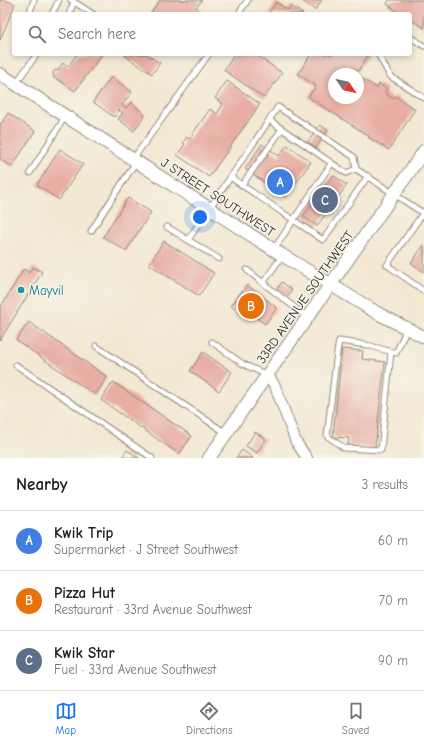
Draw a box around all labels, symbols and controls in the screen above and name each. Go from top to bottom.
search box [12,12,412,56]
icon: search [26,23,48,45]
text: Search here [58,25,136,43]
north arrow [328,68,364,104]
street label: J STREET SOUTHWEST [158,155,278,240]
pin: A [267,167,293,197]
pin: C [312,185,338,215]
your location [190,207,210,227]
street label: 33RD AVENUE SOUTHWEST [253,228,357,366]
place label: Mayvil [29,283,64,298]
marker: Mayvil [16,285,26,295]
pin: B [238,291,264,321]
text: Nearby [16,475,67,494]
text: 3 results [362,477,408,492]
text: Kwik Trip [54,524,113,542]
text: A [25,533,33,548]
text: 60 m [378,533,408,548]
text: Supermarket · J Street Southwest [54,542,238,557]
text: Pizza Hut [54,584,115,602]
text: B [25,593,33,608]
text: 70 m [379,593,408,608]
text: Restaurant · 33rd Avenue Southwest [54,602,251,617]
text: Kwik Star [54,644,114,662]
text: C [25,653,33,668]
text: 90 m [378,653,408,668]
text: Fuel · 33rd Avenue Southwest [54,662,216,677]
tab: Map [55,700,77,737]
tab: Directions [186,700,233,737]
tab: Saved [342,700,369,737]

